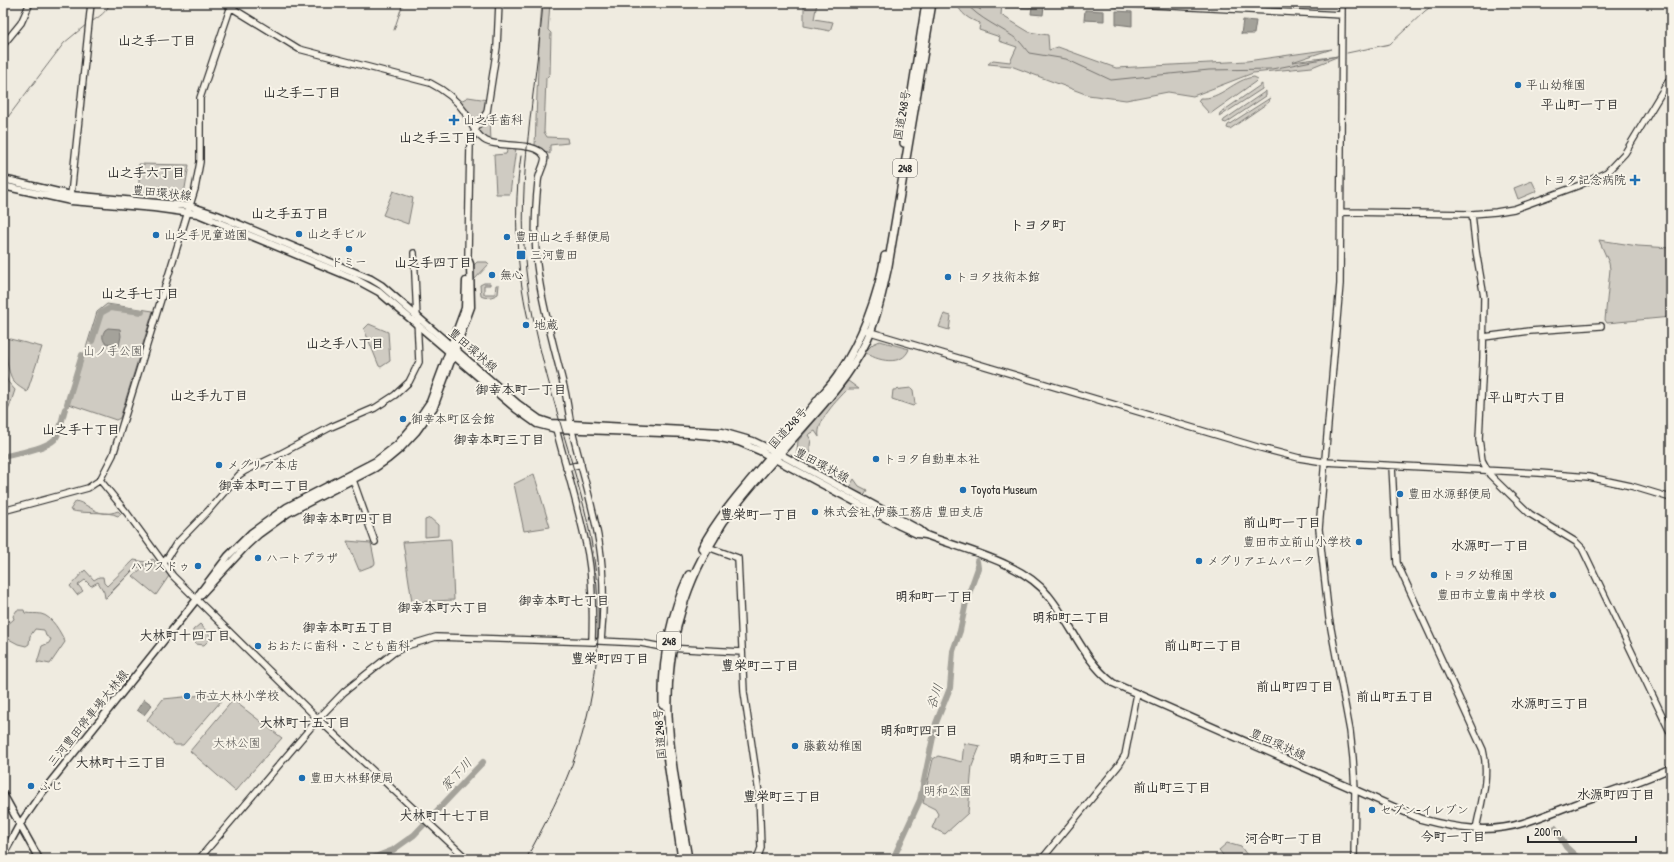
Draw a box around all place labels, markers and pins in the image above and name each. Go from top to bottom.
place label: 平山幼稚園 [1526,76,1586,93]
marker: 平山幼稚園 [1513,80,1523,90]
place label: 山之手歯科 [463,111,523,128]
marker: 山之手歯科 [448,114,460,126]
place label: トヨタ記念病院 [1542,171,1626,188]
marker: トヨタ記念病院 [1629,174,1641,186]
place label: 山之手ビル [307,225,367,242]
place label: 山之手児童遊園 [164,226,248,243]
place label: 豊田山之手郵便局 [515,228,611,245]
marker: 山之手ビル [294,229,304,239]
marker: 山之手児童遊園 [151,230,161,240]
marker: 豊田山之手郵便局 [502,232,512,242]
marker: ドミー [344,244,354,254]
place label: 三河豊田 [530,246,578,263]
marker: 三河豊田 [515,249,527,261]
place label: ドミー [331,253,367,270]
place label: 無心 [500,266,524,283]
place label: トヨタ技術本館 [956,268,1040,285]
marker: 無心 [487,270,497,280]
marker: トヨタ技術本館 [943,272,953,282]
place label: 地蔵 [534,316,558,333]
marker: 地蔵 [521,320,531,330]
place label: 御幸本町区会館 [411,410,495,427]
marker: 御幸本町区会館 [398,414,408,424]
place label: トヨタ自動車本社 [884,450,980,467]
marker: トヨタ自動車本社 [871,454,881,464]
place label: メグリア本店 [227,456,299,473]
marker: メグリア本店 [214,460,224,470]
place label: Toyota Museum [971,481,1037,498]
marker: Toyota Museum [958,485,968,495]
place label: 豊田水源郵便局 [1408,485,1492,502]
marker: 豊田水源郵便局 [1395,489,1405,499]
place label: 株式会社 伊藤工務店 豊田支店 [823,503,985,520]
marker: 株式会社 伊藤工務店 豊田支店 [810,507,820,517]
place label: 豊田市立前山小学校 [1243,533,1351,550]
marker: 豊田市立前山小学校 [1354,537,1364,547]
place label: ハートプラザ [266,549,338,566]
place label: メグリアエムパーク [1207,552,1315,569]
marker: ハートプラザ [253,553,263,563]
marker: メグリアエムパーク [1194,556,1204,566]
place label: ハウスドゥ [130,557,190,574]
marker: ハウスドゥ [193,561,203,571]
place label: トヨタ幼稚園 [1442,566,1514,583]
marker: トヨタ幼稚園 [1429,570,1439,580]
place label: 豊田市立豊南中学校 [1437,586,1545,603]
marker: 豊田市立豊南中学校 [1548,590,1558,600]
place label: おおたに歯科・こども歯科 [266,637,410,654]
marker: おおたに歯科・こども歯科 [253,641,263,651]
place label: 市立大林小学校 [195,687,279,704]
marker: 市立大林小学校 [182,691,192,701]
place label: 藤藪幼稚園 [803,737,863,754]
marker: 藤藪幼稚園 [790,741,800,751]
place label: 豊田大林郵便局 [310,769,394,786]
marker: 豊田大林郵便局 [297,773,307,783]
place label: ふじ [39,777,63,794]
marker: ふじ [26,781,36,791]
place label: セブン-イレブン [1380,801,1469,818]
marker: セブン-イレブン [1367,805,1377,815]

